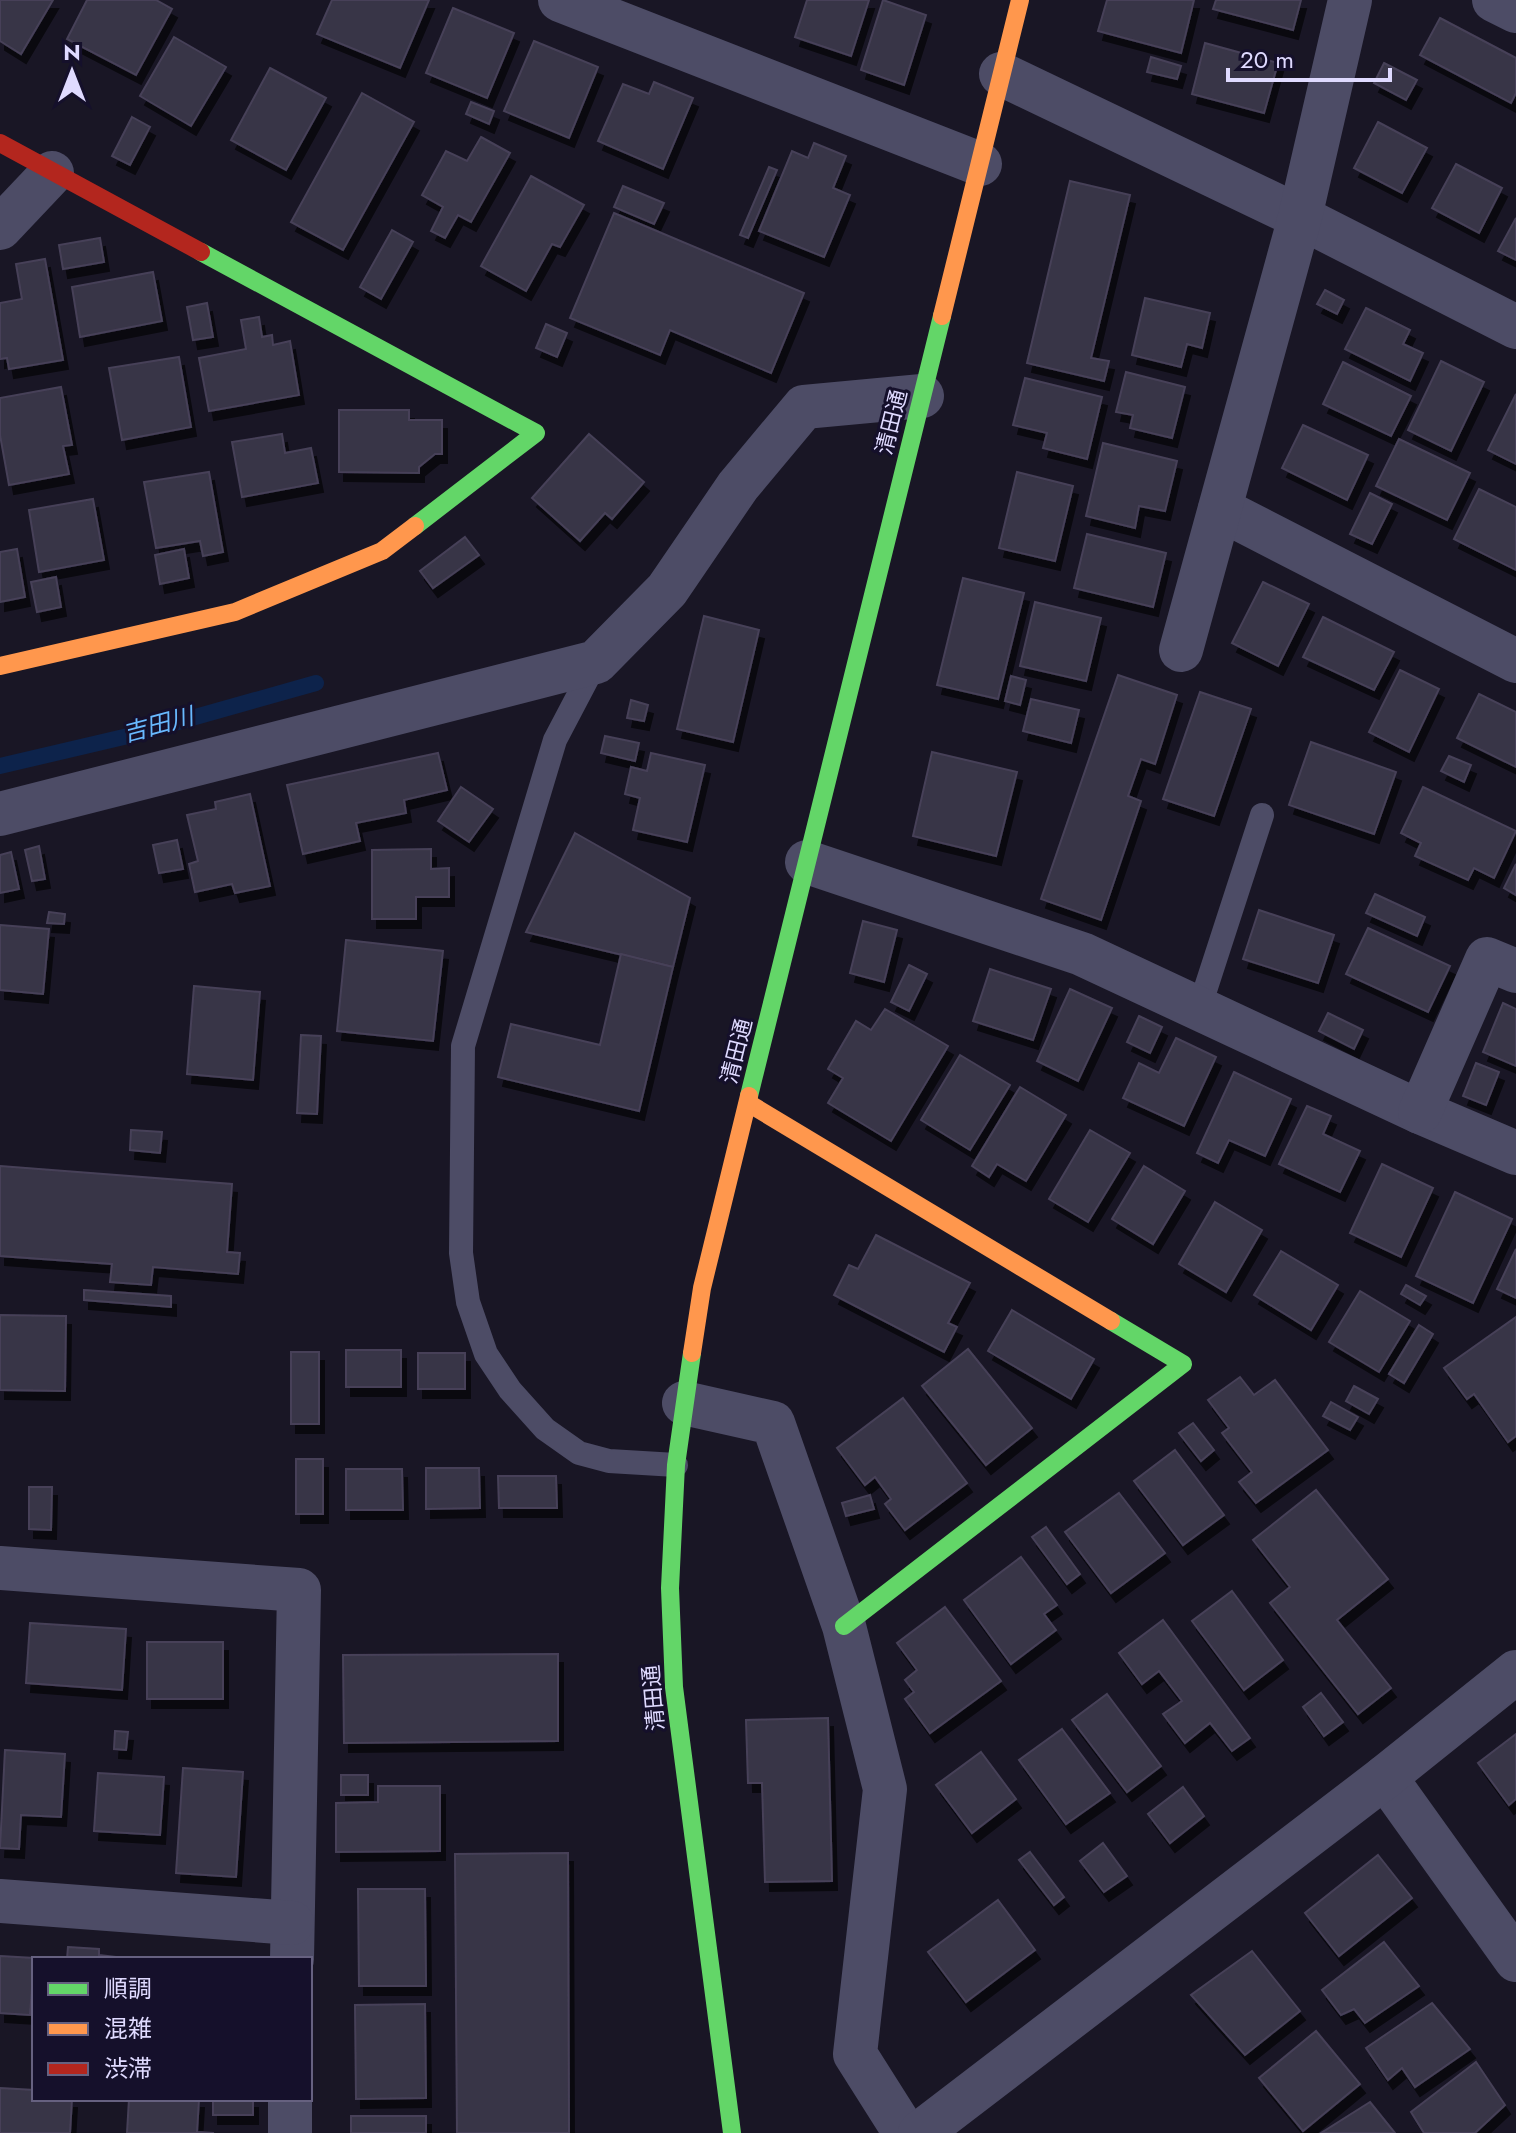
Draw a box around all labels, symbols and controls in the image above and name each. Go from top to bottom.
north arrow [32,32,112,112]
scale bar [1228,32,1390,82]
text: N [63,36,81,68]
text: 20 m [1240,42,1294,77]
street label: 清田通 [867,386,915,458]
water label: 吉田川 [119,698,200,751]
street label: 清田通 [712,1015,760,1087]
street label: 清田通 [634,1664,672,1732]
legend [32,1957,312,2101]
text: 順調 [104,1971,152,2006]
text: 混雑 [104,2011,152,2046]
text: 渋滞 [104,2051,152,2086]

